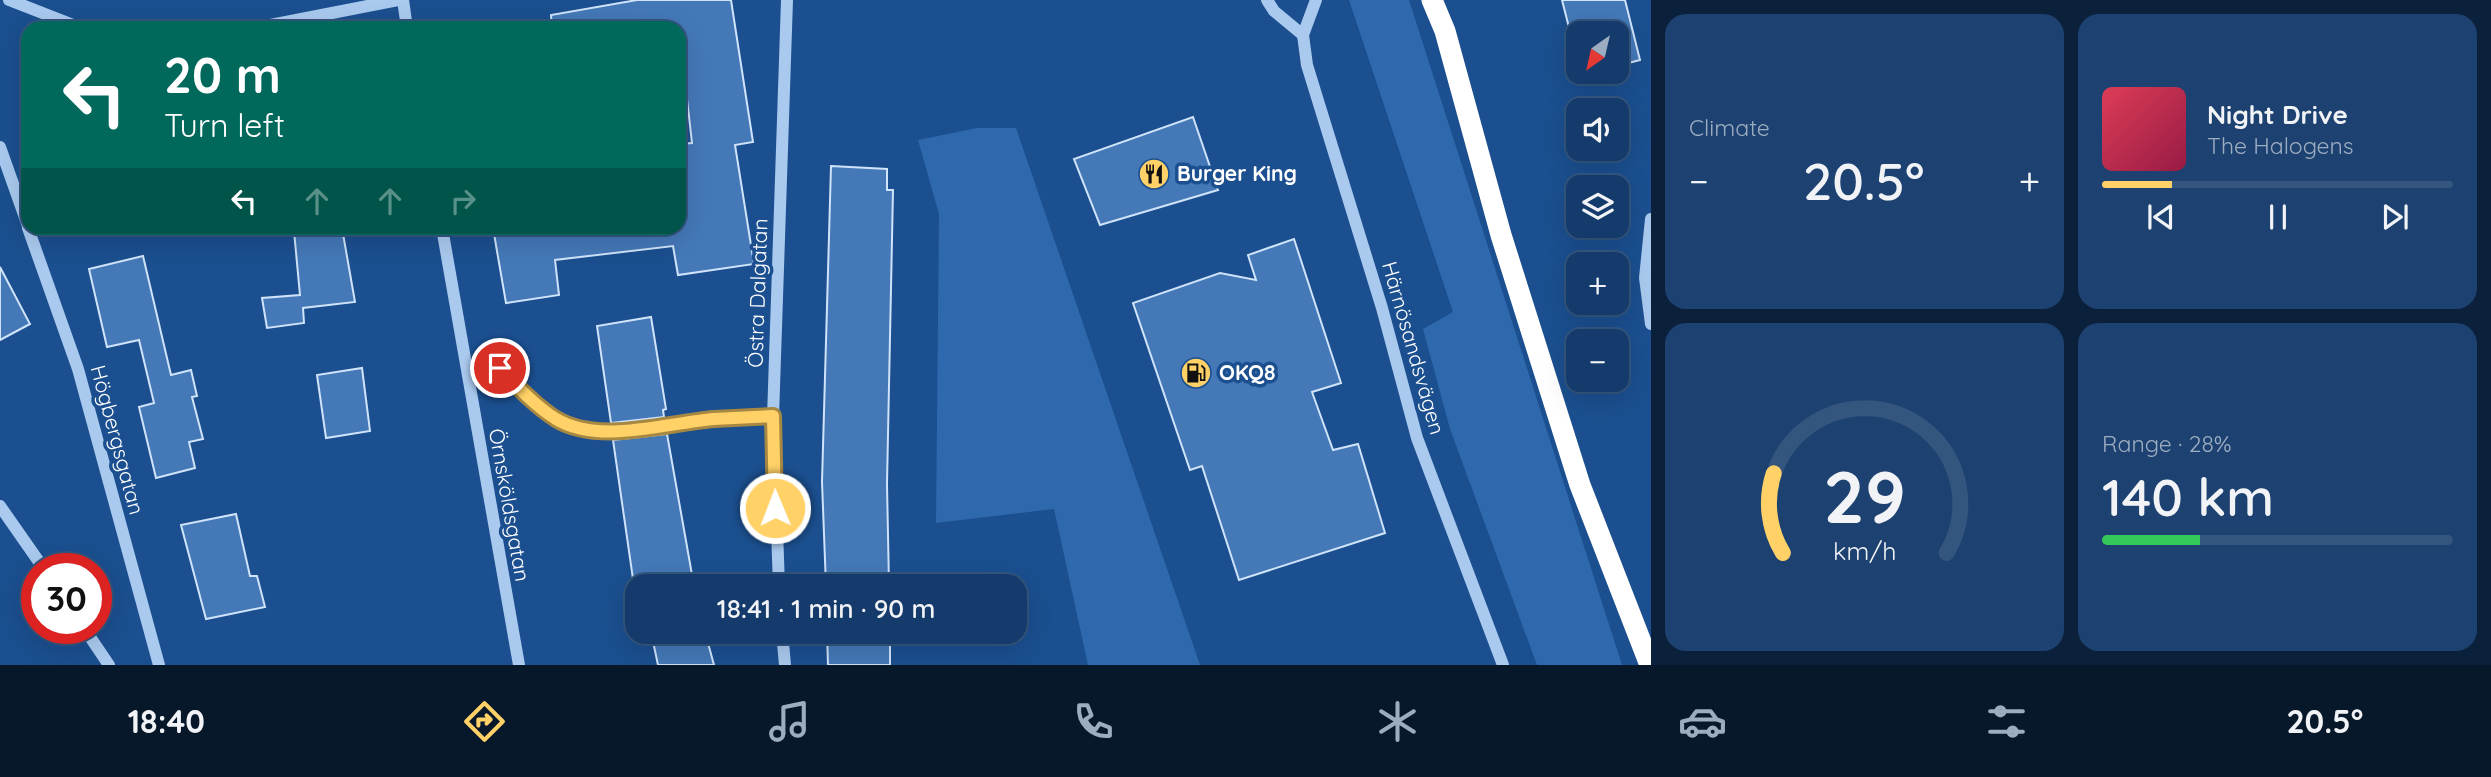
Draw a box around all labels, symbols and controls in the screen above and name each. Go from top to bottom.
north arrow [1566,21,1629,84]
map controls [1566,21,1629,392]
text: 20 m [164,44,281,105]
icon: left [49,49,140,140]
button: sound [1566,98,1629,161]
text: Night Drive [2207,98,2348,131]
text: Turn left [164,105,285,145]
text: Climate [1689,113,1770,142]
text: The Halogens [2207,131,2354,160]
text: 20.5° [1803,148,1924,213]
restaurant icon: Burger King [1137,157,1171,191]
text: − [1689,157,1709,205]
text: + [2019,157,2040,205]
place label: Burger King [1177,160,1297,186]
button: layers [1566,175,1629,238]
icon: left [225,182,263,220]
icon: ahead [298,182,336,220]
icon: ahead [371,182,409,220]
icon: right [444,182,482,220]
icon: previous [2142,198,2180,236]
icon: pause [2259,198,2297,236]
icon: next [2376,198,2414,236]
street label: Östra Dalgatan [741,218,773,368]
button: + [1566,252,1629,315]
street label: Härnösandsvägen [1377,258,1451,437]
button: − [1566,329,1629,392]
pin [470,338,530,398]
icon: arrive [481,349,519,387]
fuel station icon: OKQ8 [1179,356,1213,390]
place label: OKQ8 [1219,359,1275,385]
street label: Högbergsgatan [86,362,150,517]
street label: Örnsköldsgatan [484,426,536,583]
text: Range · 28% [2102,429,2232,458]
text: 29 [1823,450,1906,541]
text: 140 km [2102,464,2274,529]
position arrow [738,471,812,545]
text: km/h [1833,535,1896,566]
speed limit sign: 30 [21,553,112,644]
text: 18:41 · 1 min · 90 m [717,592,935,625]
icon: directions [460,697,509,746]
icon: music [765,697,814,746]
icon: phone [1069,697,1118,746]
icon: climate [1373,697,1422,746]
icon: car [1678,697,1727,746]
icon: filters [1982,697,2031,746]
text: 18:40 [128,701,205,741]
text: 20.5° [2286,701,2363,741]

